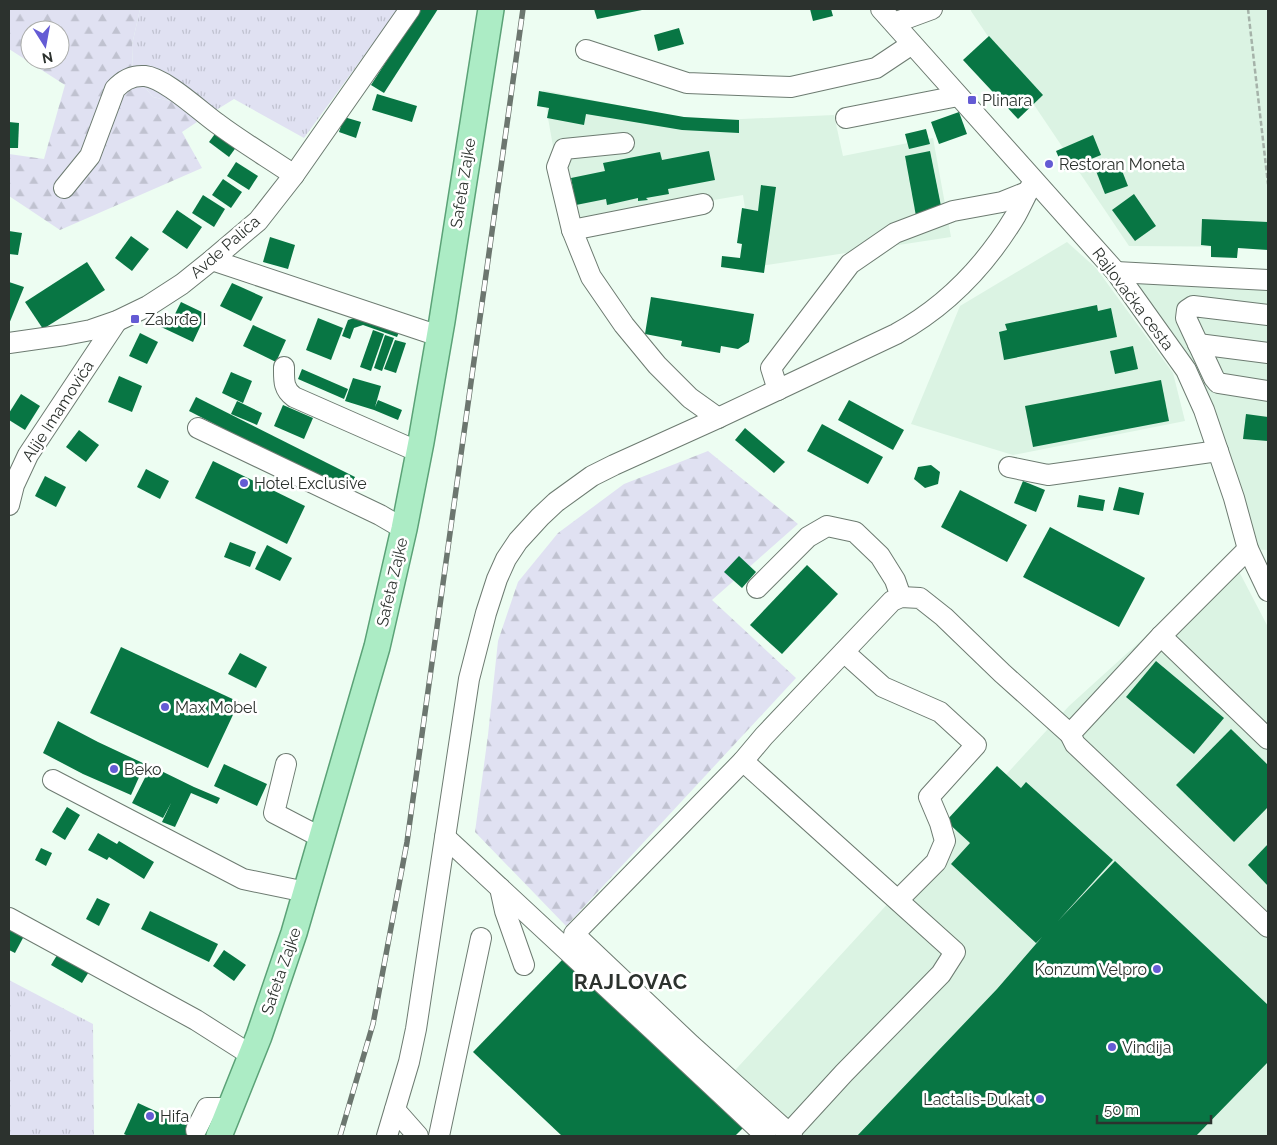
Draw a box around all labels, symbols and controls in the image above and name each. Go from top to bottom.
north arrow [20,20,70,70]
text: N [41,49,54,67]
place label: Plinara [982,91,1032,110]
marker: Plinara [966,94,978,106]
street label: Safeta Zajke [447,137,479,229]
place label: Restoran Moneta [1059,155,1185,174]
marker: Restoran Moneta [1043,158,1055,170]
street label: Avde Palića [186,212,264,282]
street label: Rajlovačka cesta [1088,244,1178,354]
place label: Zabrđe I [145,310,206,329]
marker: Zabrđe I [129,313,141,325]
street label: Alije Imamovića [18,357,98,465]
place label: Hotel Exclusive [254,474,367,493]
marker: Hotel Exclusive [238,477,250,489]
street label: Safeta Zajke [373,536,411,628]
place label: Max Mobel [175,698,257,717]
marker: Max Mobel [159,701,171,713]
place label: Beko [124,760,162,779]
marker: Beko [108,763,120,775]
street label: Safeta Zajke [257,925,305,1017]
place label: Konzum Velpro [1034,960,1147,979]
marker: Konzum Velpro [1151,963,1163,975]
district label: RAJLOVAC [574,969,688,994]
place label: Vindija [1122,1038,1171,1057]
marker: Vindija [1106,1041,1118,1053]
place label: Lactalis-Dukat [923,1090,1031,1109]
scale bar [1097,1092,1211,1124]
marker: Lactalis-Dukat [1034,1093,1046,1105]
text: 50 m [1104,1101,1139,1119]
place label: Hifa [160,1107,189,1126]
marker: Hifa [144,1110,156,1122]

